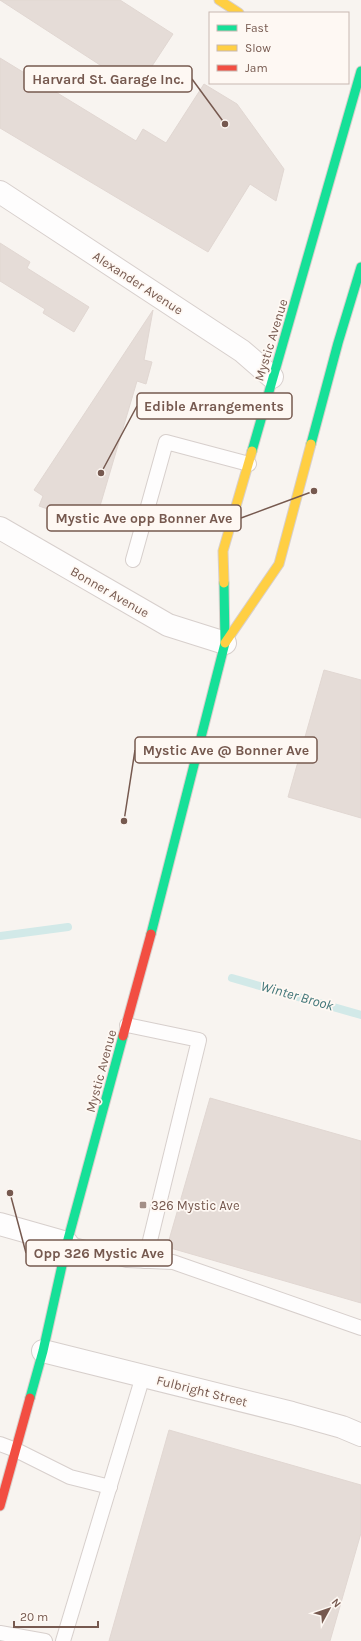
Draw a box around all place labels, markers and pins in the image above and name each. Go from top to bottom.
callout: Harvard St. Garage Inc. [24,66,192,92]
callout: Edible Arrangements [137,393,292,419]
callout: Mystic Ave opp Bonner Ave [47,505,241,531]
callout: Mystic Ave @ Bonner Ave [135,737,317,763]
place label: 326 Mystic Ave [151,1198,240,1213]
marker: 326 Mystic Ave [138,1200,148,1210]
callout: Opp 326 Mystic Ave [26,1240,172,1266]

